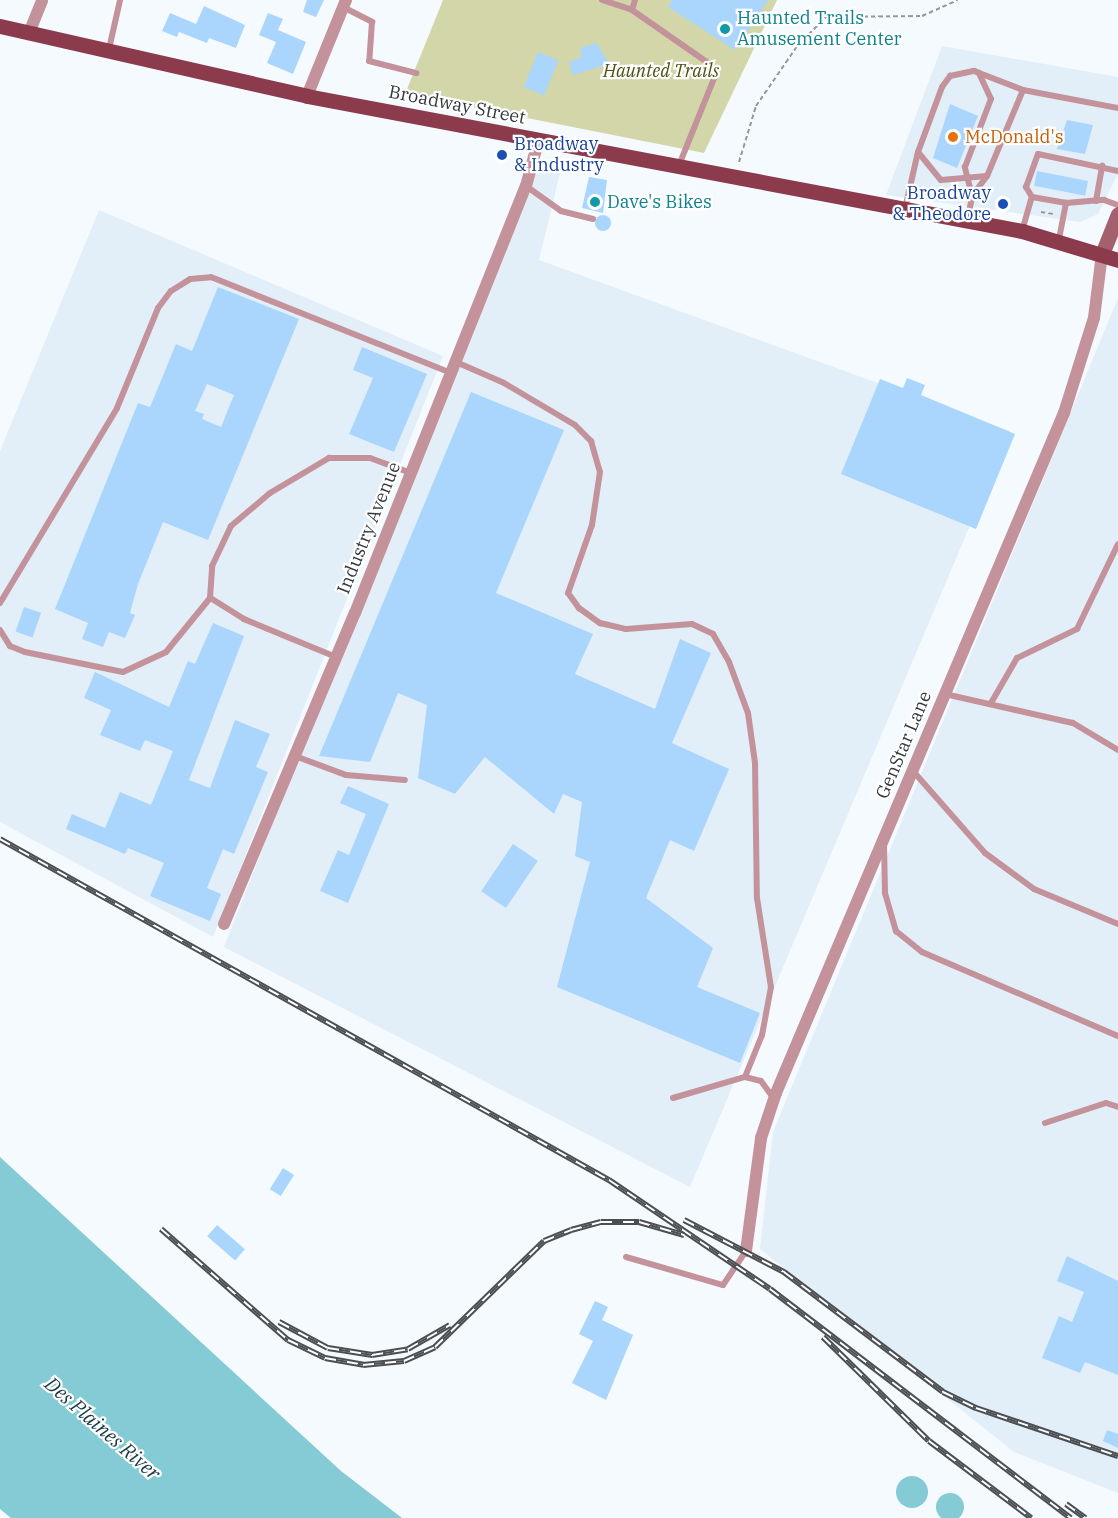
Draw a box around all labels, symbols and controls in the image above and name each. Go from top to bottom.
place label: Haunted Trails Amusement Center [737,8,902,50]
marker: Haunted Trails Amusement Center [718,22,732,36]
park label: Haunted Trails [603,60,719,82]
street label: Broadway Street [387,81,527,129]
place label: McDonald's [965,126,1064,148]
marker: McDonald's [946,130,960,144]
place label: Broadway & Industry [514,134,604,176]
marker: Broadway & Industry [495,148,509,162]
place label: Broadway & Theodore [892,183,991,226]
place label: Dave's Bikes [607,191,712,213]
marker: Dave's Bikes [588,195,602,209]
marker: Broadway & Theodore [996,197,1010,211]
street label: Industry Avenue [333,459,405,597]
street label: GenStar Lane [872,688,936,802]
water label: Des Plaines River [40,1371,166,1485]

